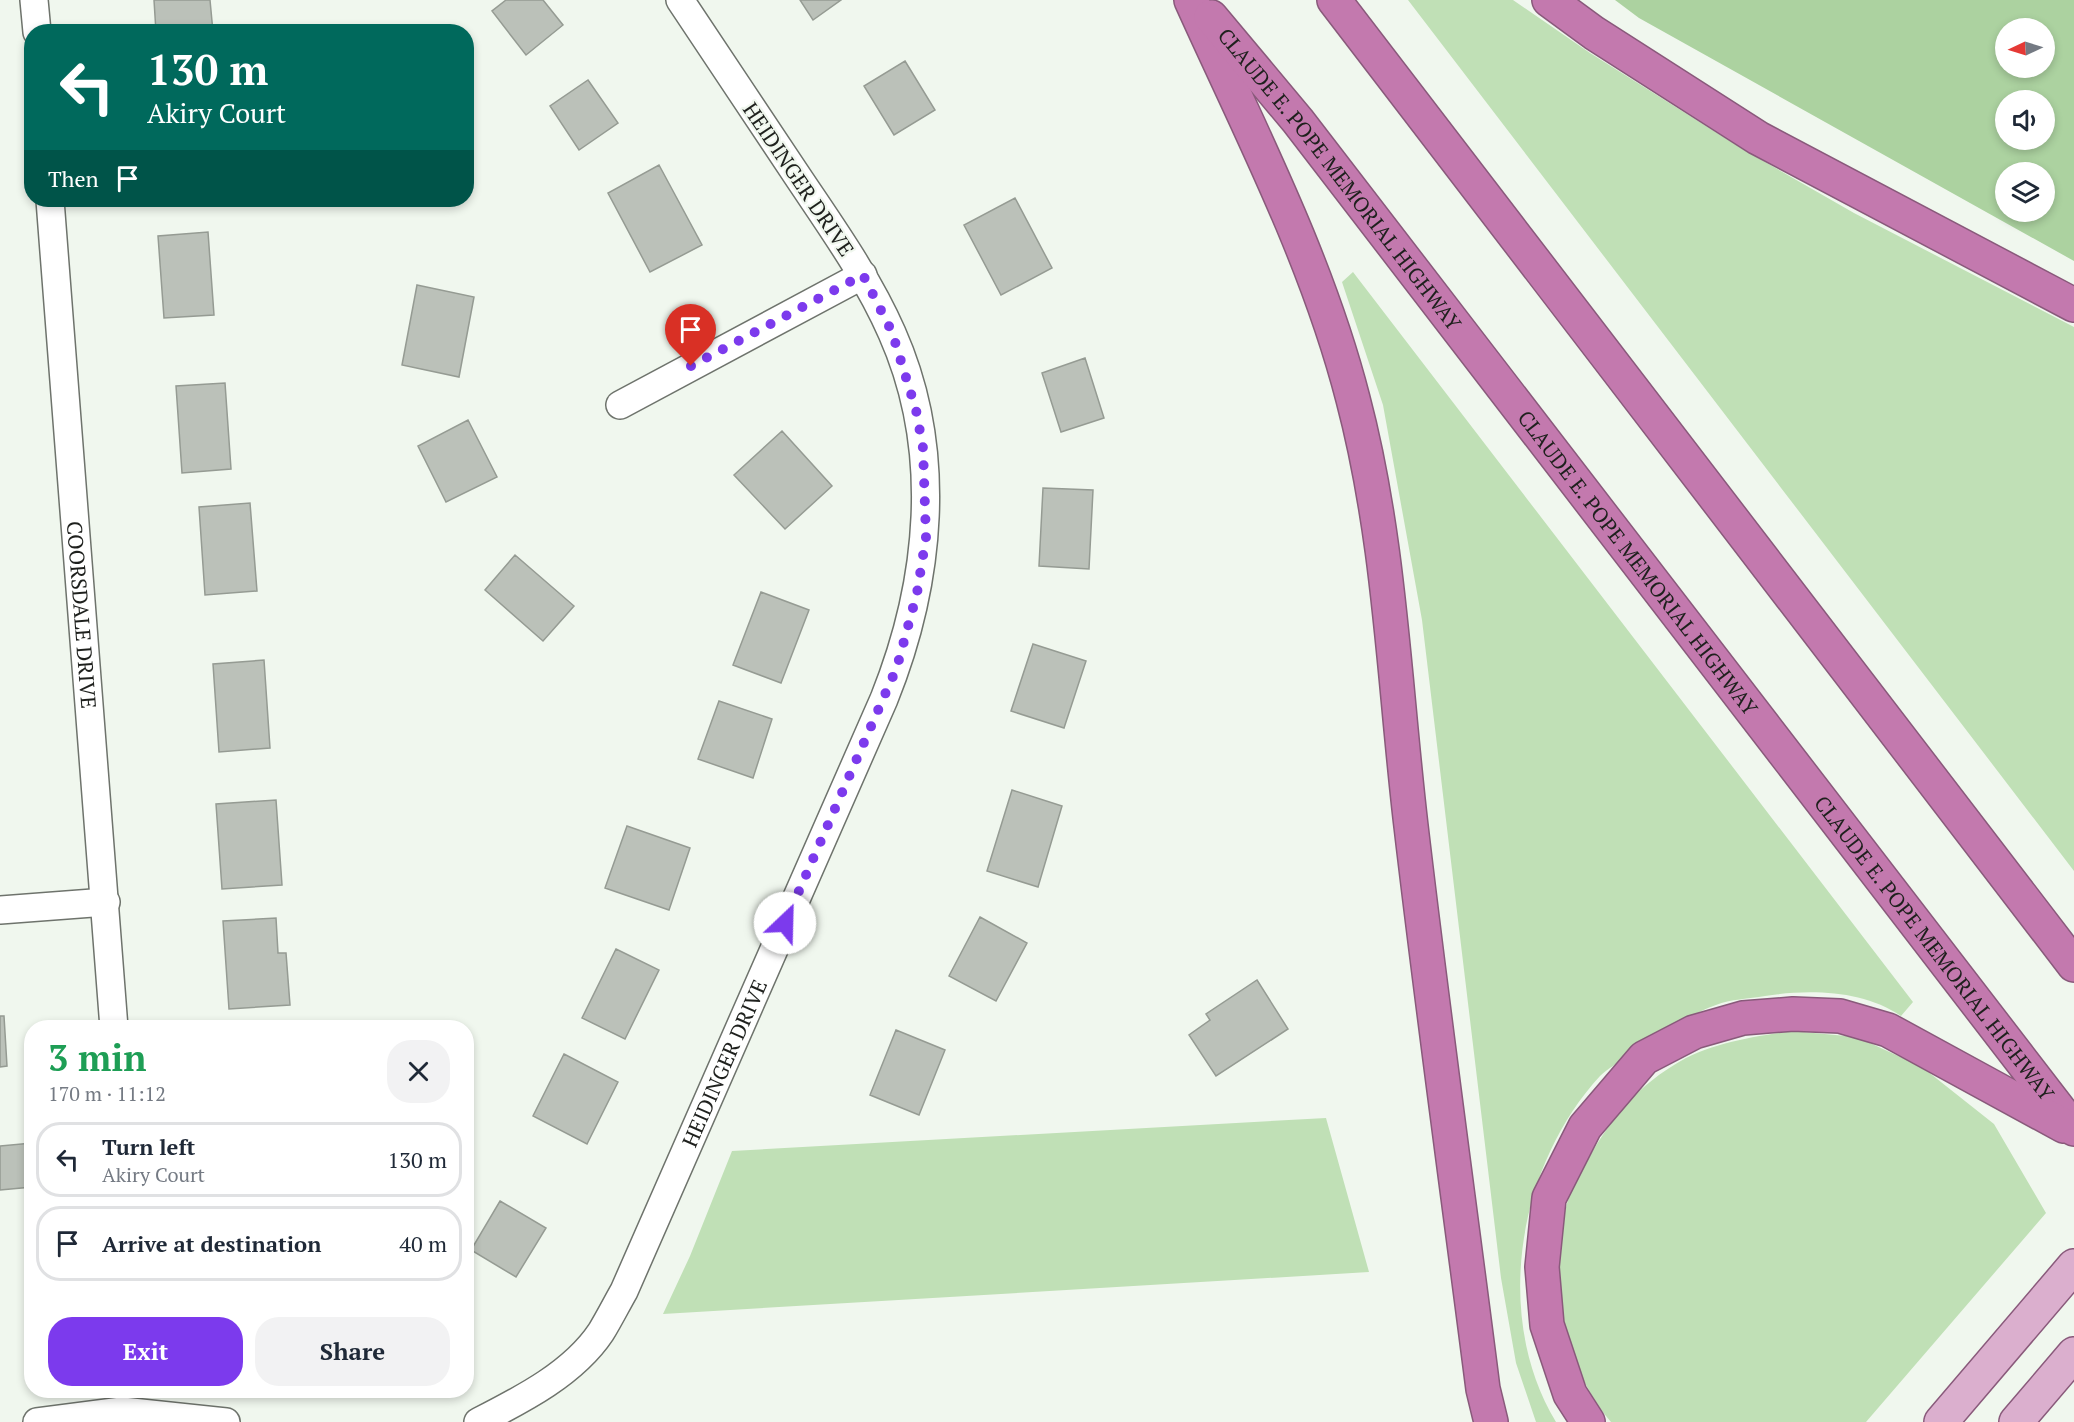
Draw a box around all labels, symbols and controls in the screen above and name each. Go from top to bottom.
north arrow [1995,18,2055,78]
map controls [1995,18,2055,222]
street label: CLAUDE E. POPE MEMORIAL HIGHWAY [1212,22,1468,336]
text: 130 m [147,41,268,97]
icon: left [48,48,126,126]
button: sound [1995,90,2055,150]
text: Akiry Court [147,95,286,131]
street label: HEIDINGER DRIVE [737,97,861,261]
icon: arrive [111,162,144,195]
button: layers [1995,162,2055,222]
text: Then [48,164,99,193]
pin [665,304,716,366]
icon: arrive [674,313,707,346]
street label: CLAUDE E. POPE MEMORIAL HIGHWAY [1512,404,1765,721]
street label: COORSDALE DRIVE [61,520,103,710]
street label: CLAUDE E. POPE MEMORIAL HIGHWAY [1808,790,2061,1106]
position arrow [753,891,817,955]
street label: HEIDINGER DRIVE [675,975,773,1151]
text: 3 min [48,1034,146,1081]
button: close [387,1040,450,1103]
text: 170 m · 11:12 [48,1080,166,1107]
text: Turn left [102,1132,195,1161]
icon: left [51,1143,84,1176]
text: 130 m [387,1145,447,1174]
text: Akiry Court [102,1161,205,1188]
icon: arrive [51,1227,84,1260]
text: Arrive at destination [102,1229,321,1258]
text: 40 m [399,1229,447,1258]
button: Exit [48,1317,243,1386]
button: Share [255,1317,450,1386]

